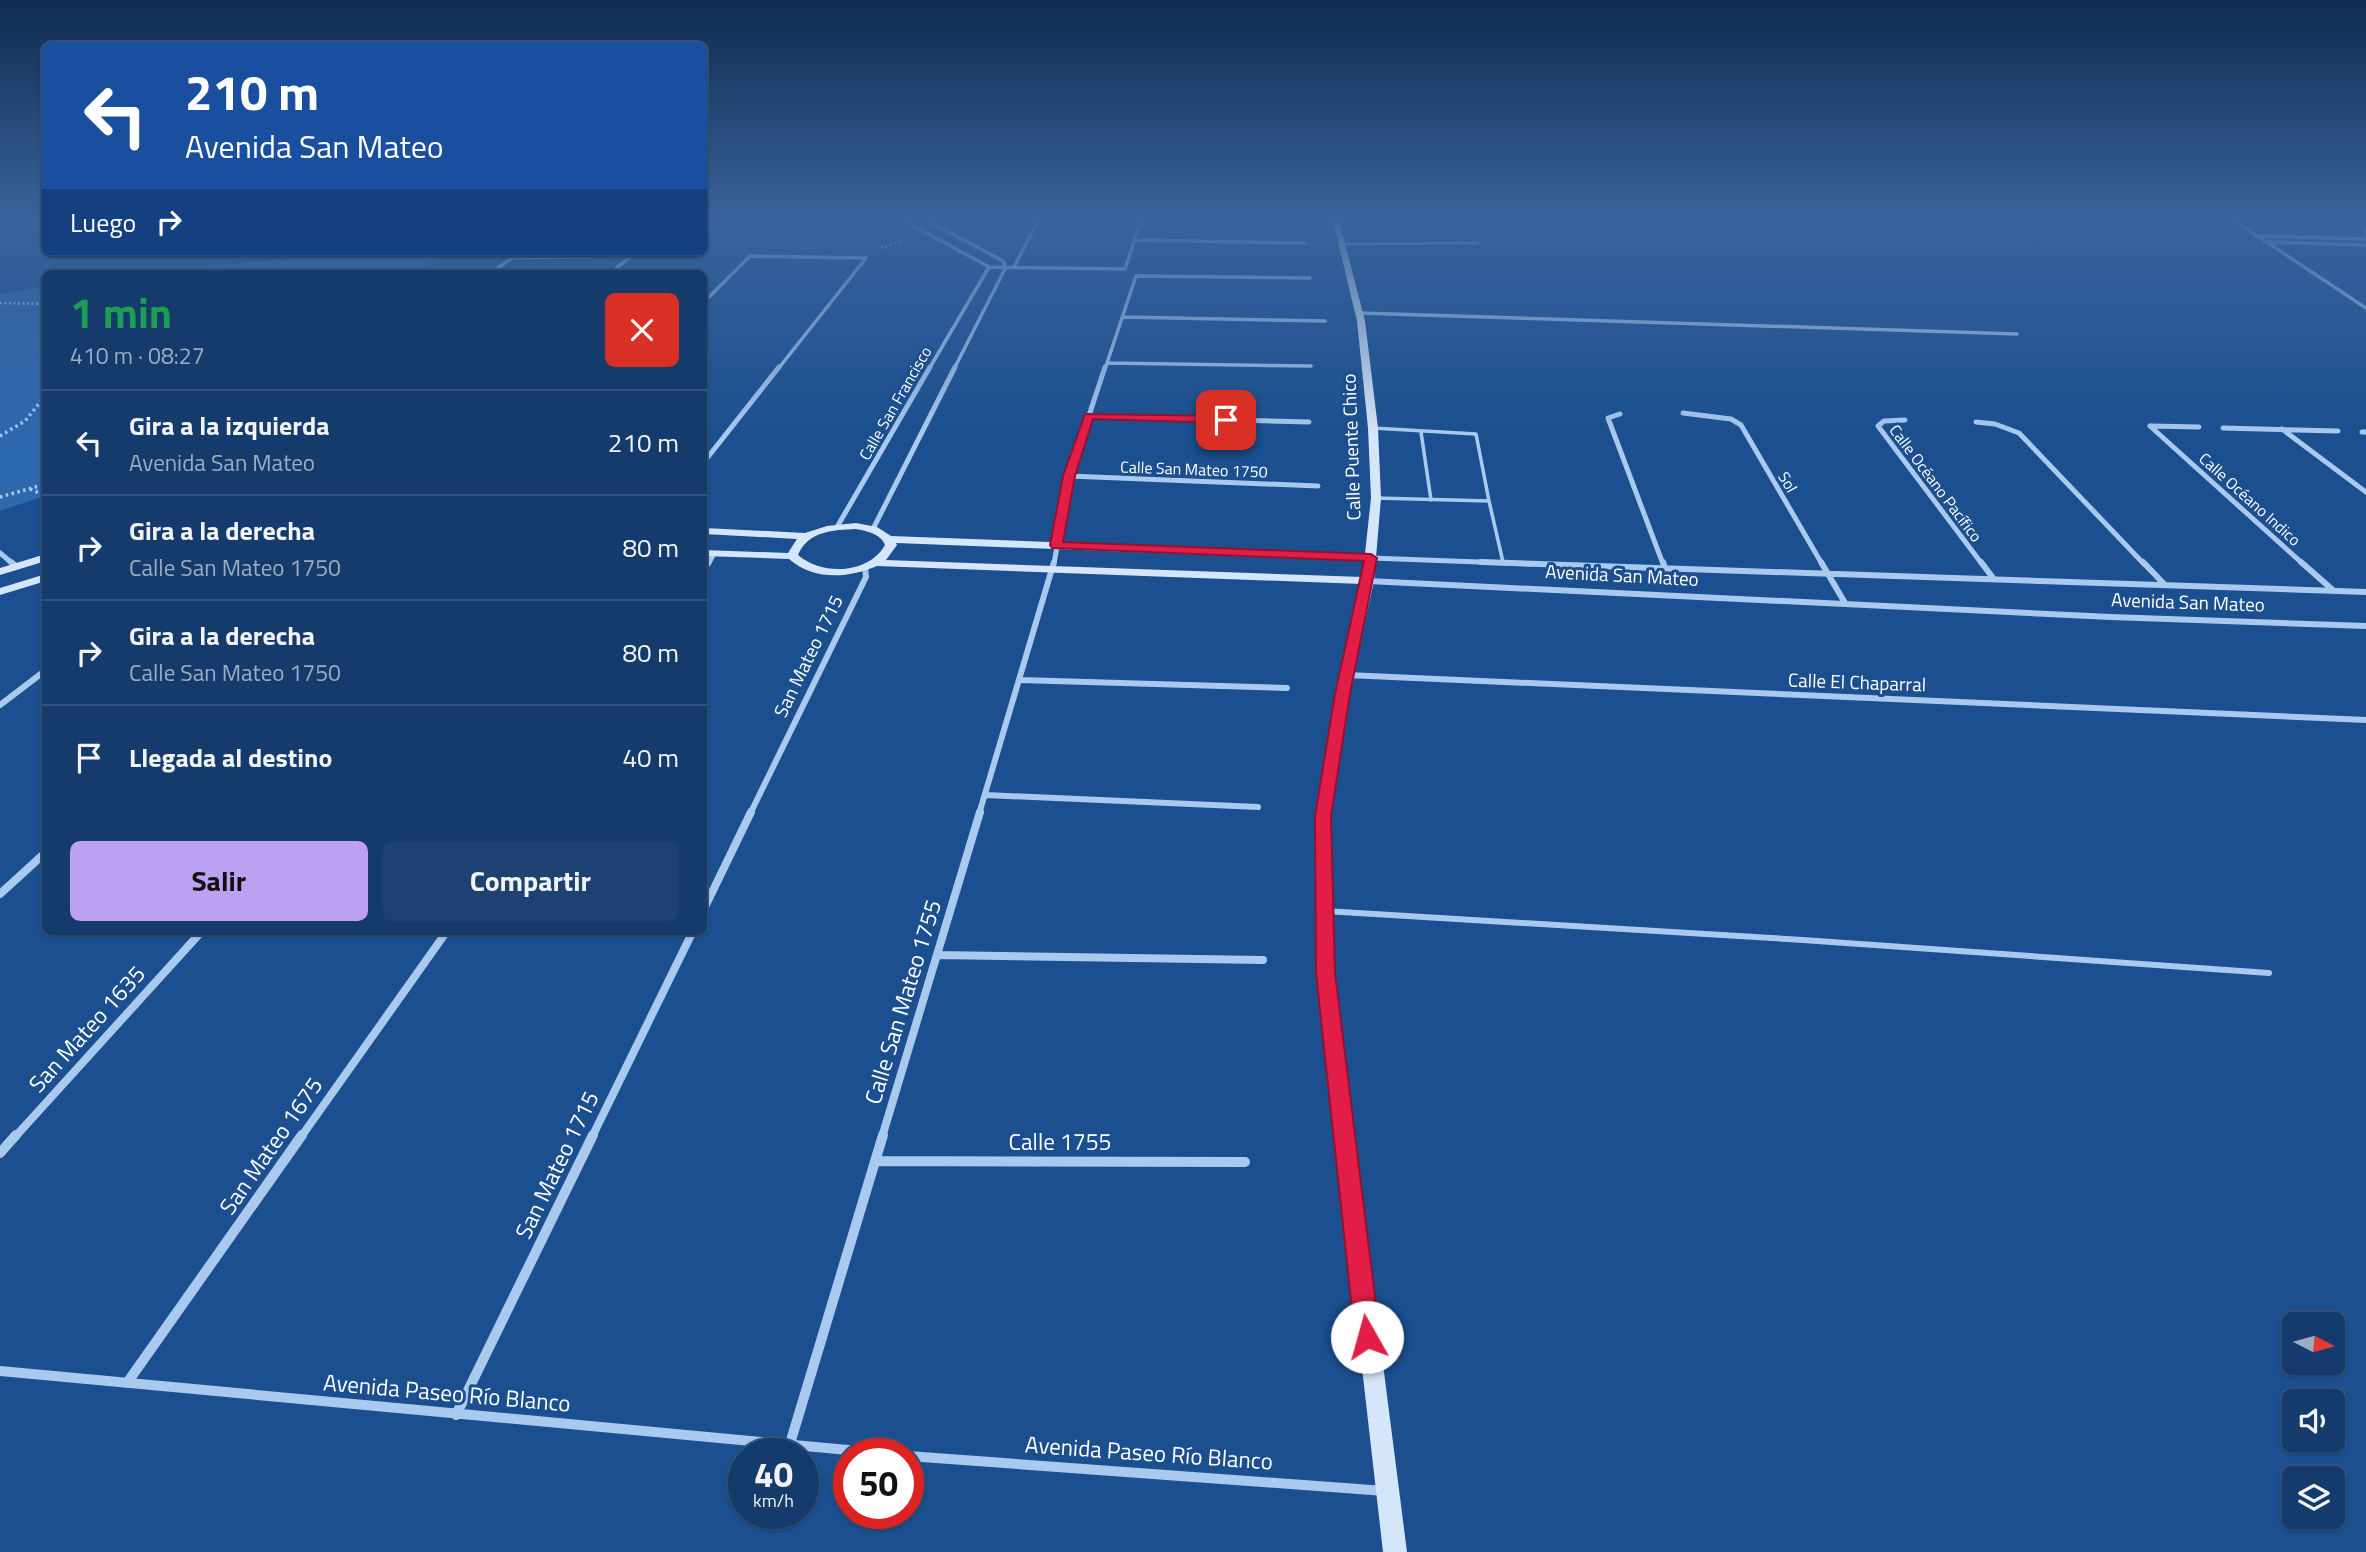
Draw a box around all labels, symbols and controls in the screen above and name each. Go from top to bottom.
text: 210 m [185,54,319,129]
icon: left [70,70,161,161]
text: Avenida San Mateo [185,122,444,170]
text: Luego [70,203,136,242]
icon: right [150,203,188,241]
text: 1 min [70,280,172,344]
button: close [605,293,679,367]
text: 410 m · 08:27 [70,338,205,373]
street label: Calle San Francisco [853,342,937,464]
street label: Calle Puente Chico [1333,373,1368,521]
pin [1196,390,1256,450]
icon: arrive [1207,401,1245,439]
text: Gira a la izquierda [129,406,330,445]
street label: Calle Océano Pacífico [1884,419,1988,547]
text: 210 m [608,423,679,462]
icon: left [70,424,108,462]
text: Avenida San Mateo [129,445,315,480]
street label: Calle Océano Indico [2194,447,2306,551]
street label: Calle San Mateo 1750 [1120,454,1268,484]
street label: Sol [1772,467,1804,497]
text: Gira a la derecha [129,511,315,550]
text: 80 m [622,528,679,567]
icon: right [70,529,108,567]
text: Calle San Mateo 1750 [129,550,341,585]
street label: Avenida San Mateo [1545,556,1700,593]
street label: Avenida San Mateo [2111,584,2265,619]
street label: San Mateo 1715 [765,590,850,722]
text: Gira a la derecha [129,616,315,655]
text: 80 m [622,633,679,672]
icon: right [70,634,108,672]
text: Calle San Mateo 1750 [129,655,341,690]
street label: Calle El Chaparral [1787,665,1927,698]
text: Llegada al destino [129,738,332,777]
text: 40 m [622,738,679,777]
icon: arrive [70,739,108,777]
button: Salir [70,841,368,921]
button: Compartir [382,841,679,921]
street label: Calle San Mateo 1755 [855,895,950,1108]
street label: San Mateo 1635 [20,957,153,1100]
street label: San Mateo 1675 [210,1070,331,1222]
street label: San Mateo 1715 [506,1085,607,1245]
street label: Calle 1755 [1009,1124,1111,1159]
position arrow [1330,1300,1404,1374]
north arrow [2282,1312,2345,1376]
map controls [2282,1312,2345,1529]
street label: Avenida Paseo Río Blanco [322,1364,572,1421]
button: sound [2282,1389,2345,1452]
street label: Avenida Paseo Río Blanco [1024,1426,1274,1479]
speed limit sign: 50 [833,1438,924,1529]
text: 40 [754,1447,793,1501]
button: layers [2282,1466,2345,1529]
text: km/h [753,1487,794,1514]

